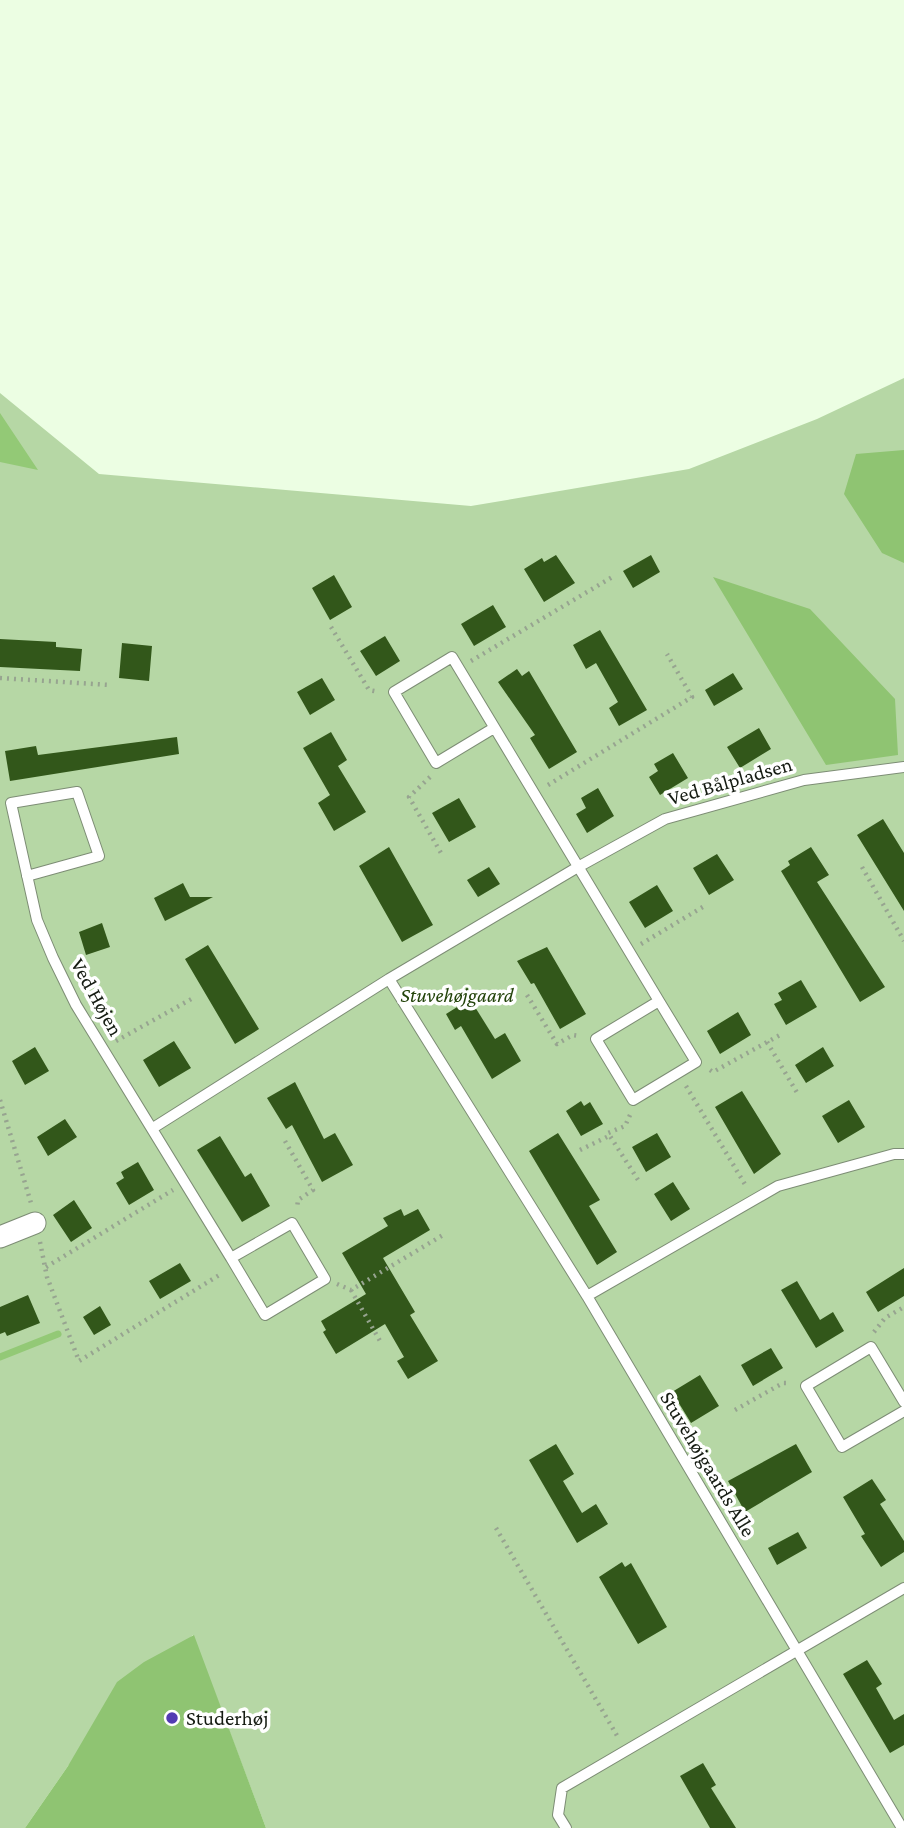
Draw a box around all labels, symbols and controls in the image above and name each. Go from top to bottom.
street label: Ved Bålpladsen [665,752,795,810]
street label: Ved Højen [66,954,128,1040]
park label: Stuvehøjgaard [400,983,515,1007]
street label: Stuvehøjgaards Alle [655,1387,761,1541]
place label: Studerhøj [186,1706,268,1730]
marker: Studerhøj [164,1710,180,1726]

